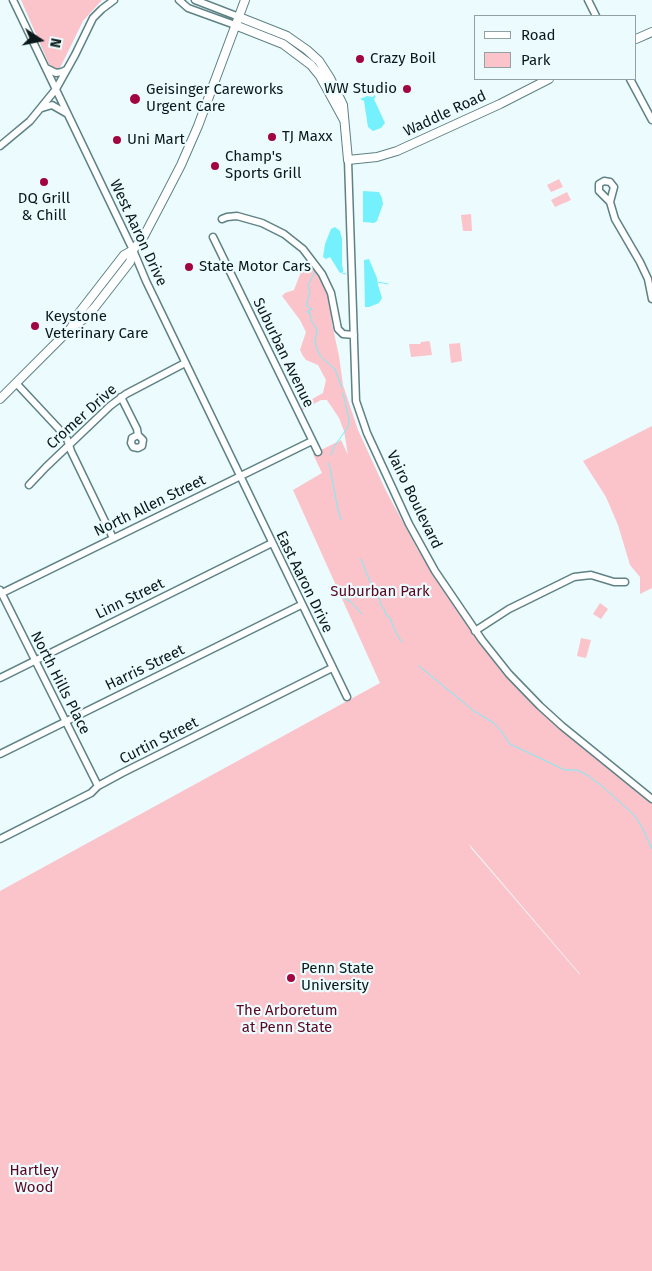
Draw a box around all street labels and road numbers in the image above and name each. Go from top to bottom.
street label: Waddle Road [401,87,489,141]
street label: West Aaron Drive [105,177,171,289]
street label: Suburban Avenue [249,295,317,411]
street label: Cromer Drive [43,381,121,453]
street label: Vairo Boulevard [382,448,446,552]
street label: North Allen Street [91,471,209,541]
street label: East Aaron Drive [272,528,336,636]
street label: Linn Street [93,575,167,623]
street label: North Hills Place [26,628,94,738]
street label: Harris Street [102,641,188,695]
street label: Curtin Street [117,714,201,768]

